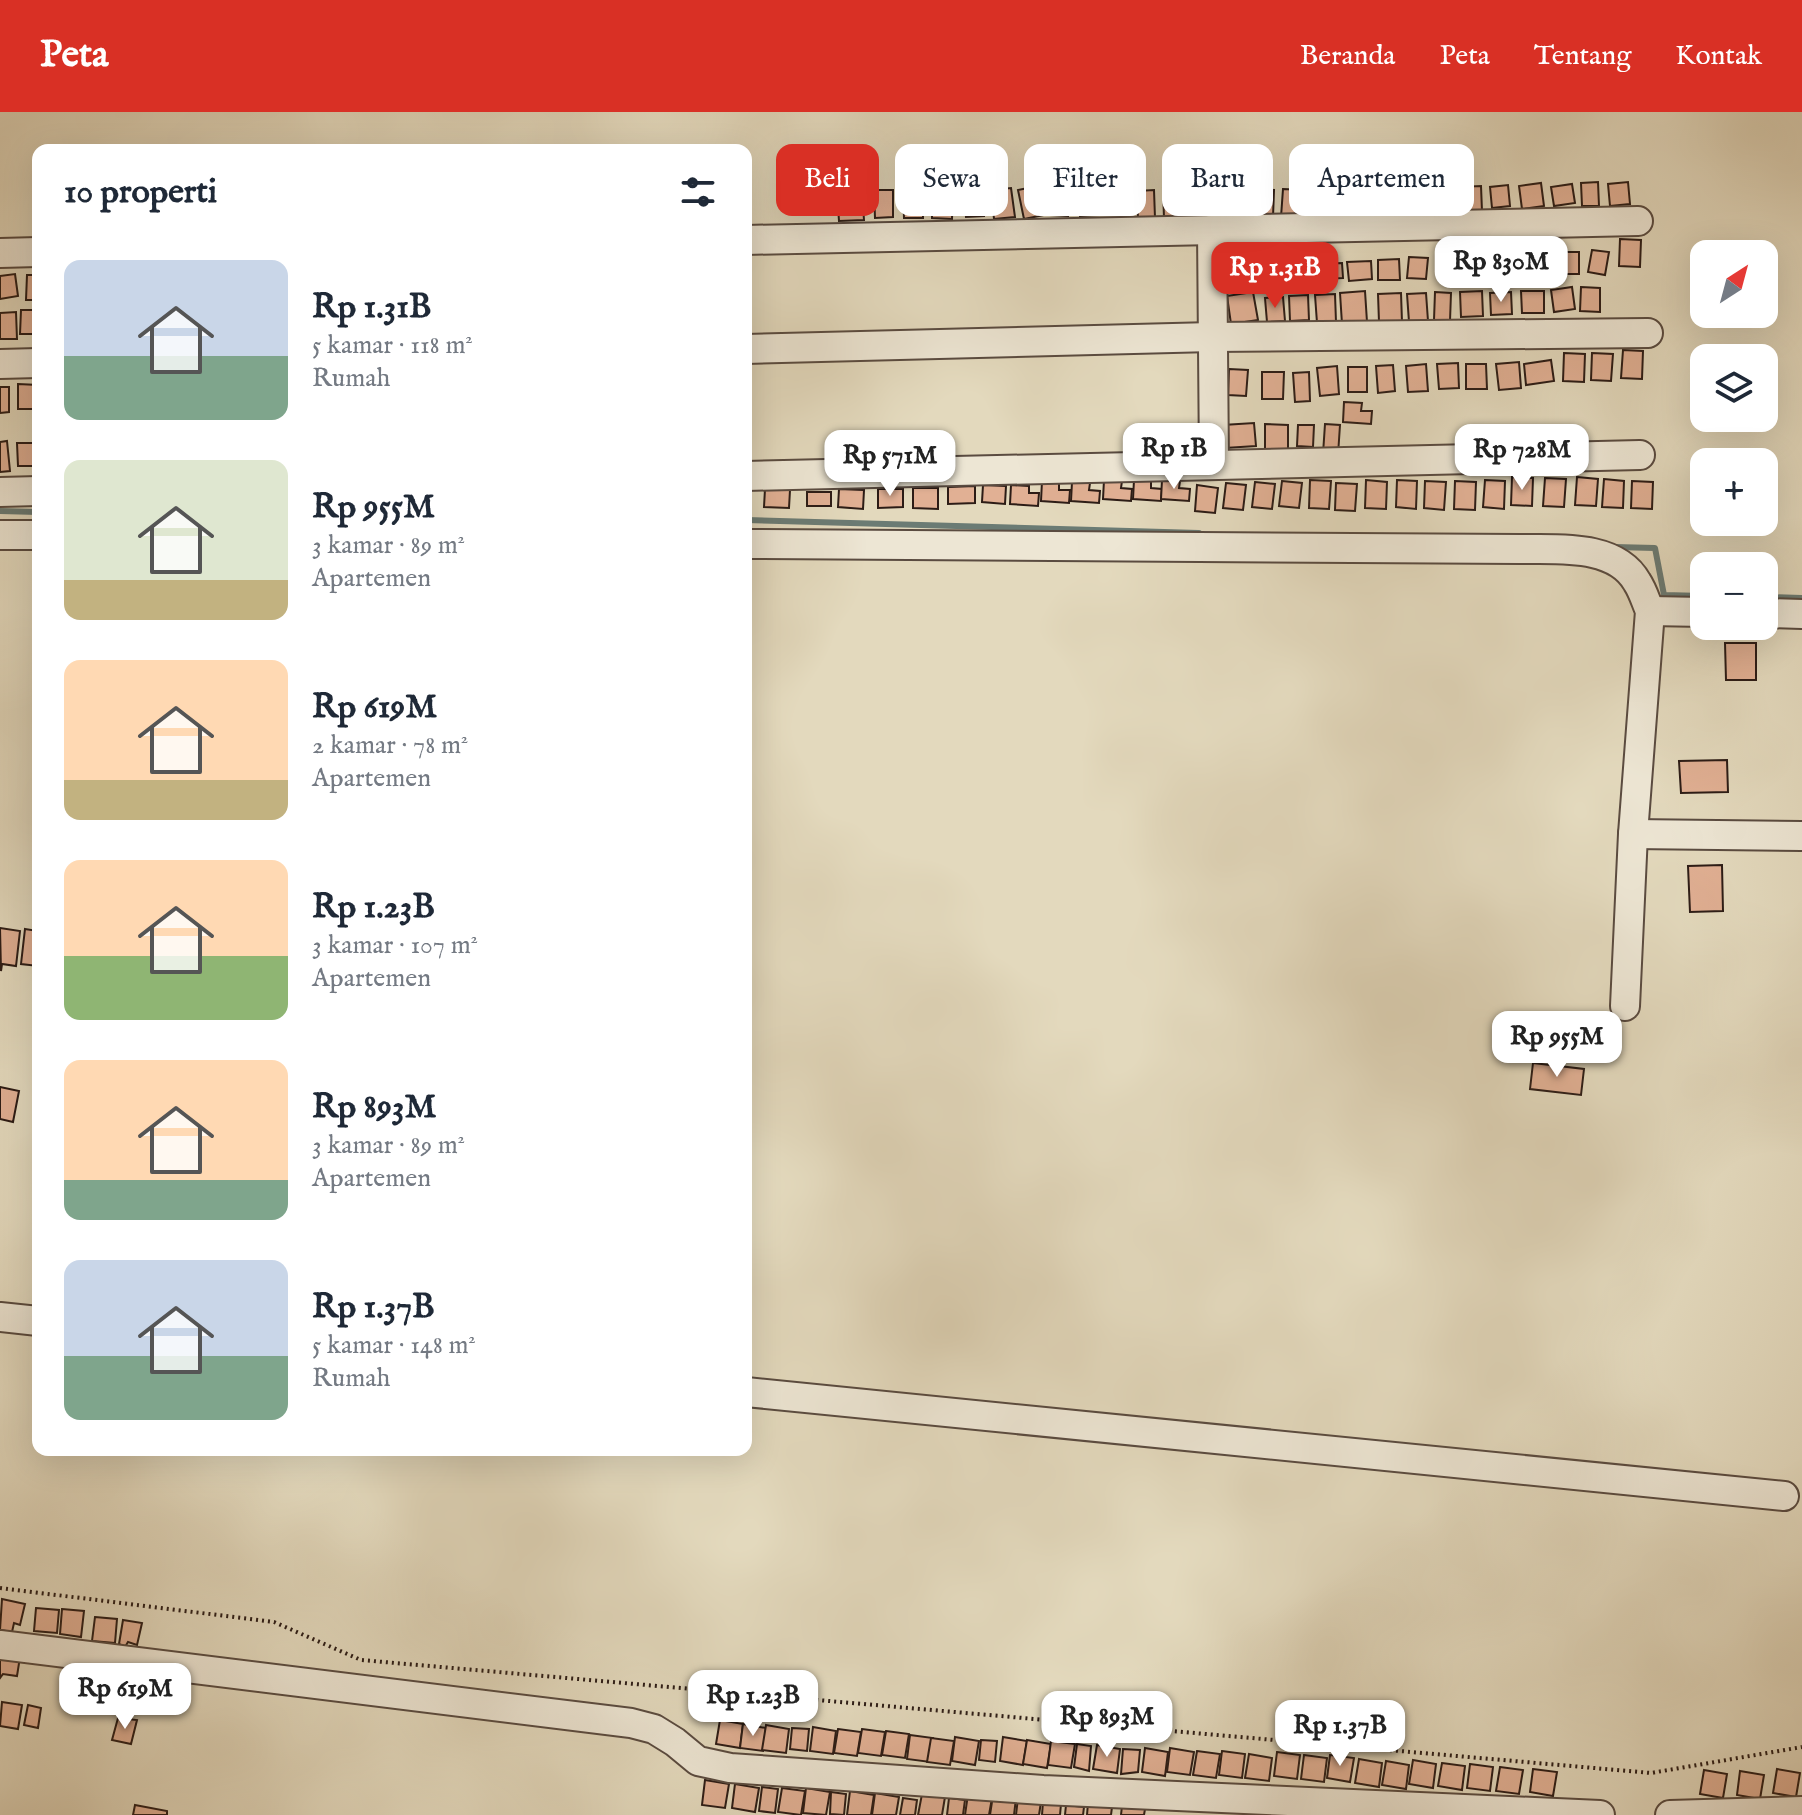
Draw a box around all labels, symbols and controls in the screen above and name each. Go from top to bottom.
text: Peta [40,32,108,80]
text: Beranda [1300,39,1395,74]
text: Peta [1439,39,1490,74]
text: Tentang [1534,39,1631,74]
text: Kontak [1675,39,1762,74]
chip: Beli [776,144,879,216]
chip: Sewa [895,144,1008,216]
chip: Filter [1024,144,1146,216]
chip: Baru [1162,144,1273,216]
chip: Apartemen [1289,144,1474,216]
icon: filters [676,170,720,214]
text: 10 properti [64,171,217,214]
pin: Rp 830M [1427,236,1575,304]
north arrow [1690,240,1778,328]
map controls [1690,240,1778,640]
pin: Rp 1.31B [1192,242,1358,310]
text: Rp 830M [1453,245,1549,278]
text: Rp 1.31B [1229,251,1321,284]
text: Rp 1.31B [312,286,431,329]
icon: home [128,292,224,388]
text: 5 kamar · 118 m² [312,329,473,362]
button: layers [1690,344,1778,432]
text: Rumah [312,362,390,395]
pin: Rp 1B [1118,423,1230,491]
pin: Rp 728M [1448,424,1596,492]
pin: Rp 571M [816,430,964,498]
text: Rp 1B [1141,432,1207,465]
text: Rp 728M [1473,433,1571,466]
text: Rp 571M [842,439,938,472]
button: + [1690,448,1778,536]
text: Rp 955M [312,486,435,529]
icon: home [128,492,224,588]
text: 3 kamar · 89 m² [312,529,465,562]
button: − [1690,552,1778,640]
text: Apartemen [312,562,431,595]
text: Rp 619M [312,686,437,729]
icon: home [128,692,224,788]
text: 2 kamar · 78 m² [312,729,468,762]
text: Apartemen [312,762,431,795]
text: Rp 1.23B [312,886,435,929]
icon: home [128,892,224,988]
text: 3 kamar · 107 m² [312,929,478,962]
text: Apartemen [312,962,431,995]
pin: Rp 955M [1483,1011,1631,1079]
text: Rp 955M [1510,1020,1604,1053]
text: Rp 893M [312,1086,436,1129]
icon: home [128,1092,224,1188]
text: 3 kamar · 89 m² [312,1129,465,1162]
text: Apartemen [312,1162,431,1195]
text: Rp 1.37B [312,1286,435,1329]
icon: home [128,1292,224,1388]
text: 5 kamar · 148 m² [312,1329,476,1362]
text: Rumah [312,1362,390,1395]
pin: Rp 619M [51,1663,199,1731]
pin: Rp 1.23B [670,1670,836,1738]
text: Rp 619M [77,1672,173,1705]
text: Rp 1.23B [706,1679,800,1712]
pin: Rp 893M [1033,1691,1181,1759]
text: Rp 893M [1059,1700,1155,1733]
pin: Rp 1.37B [1257,1700,1423,1768]
text: Rp 1.37B [1293,1709,1387,1742]

